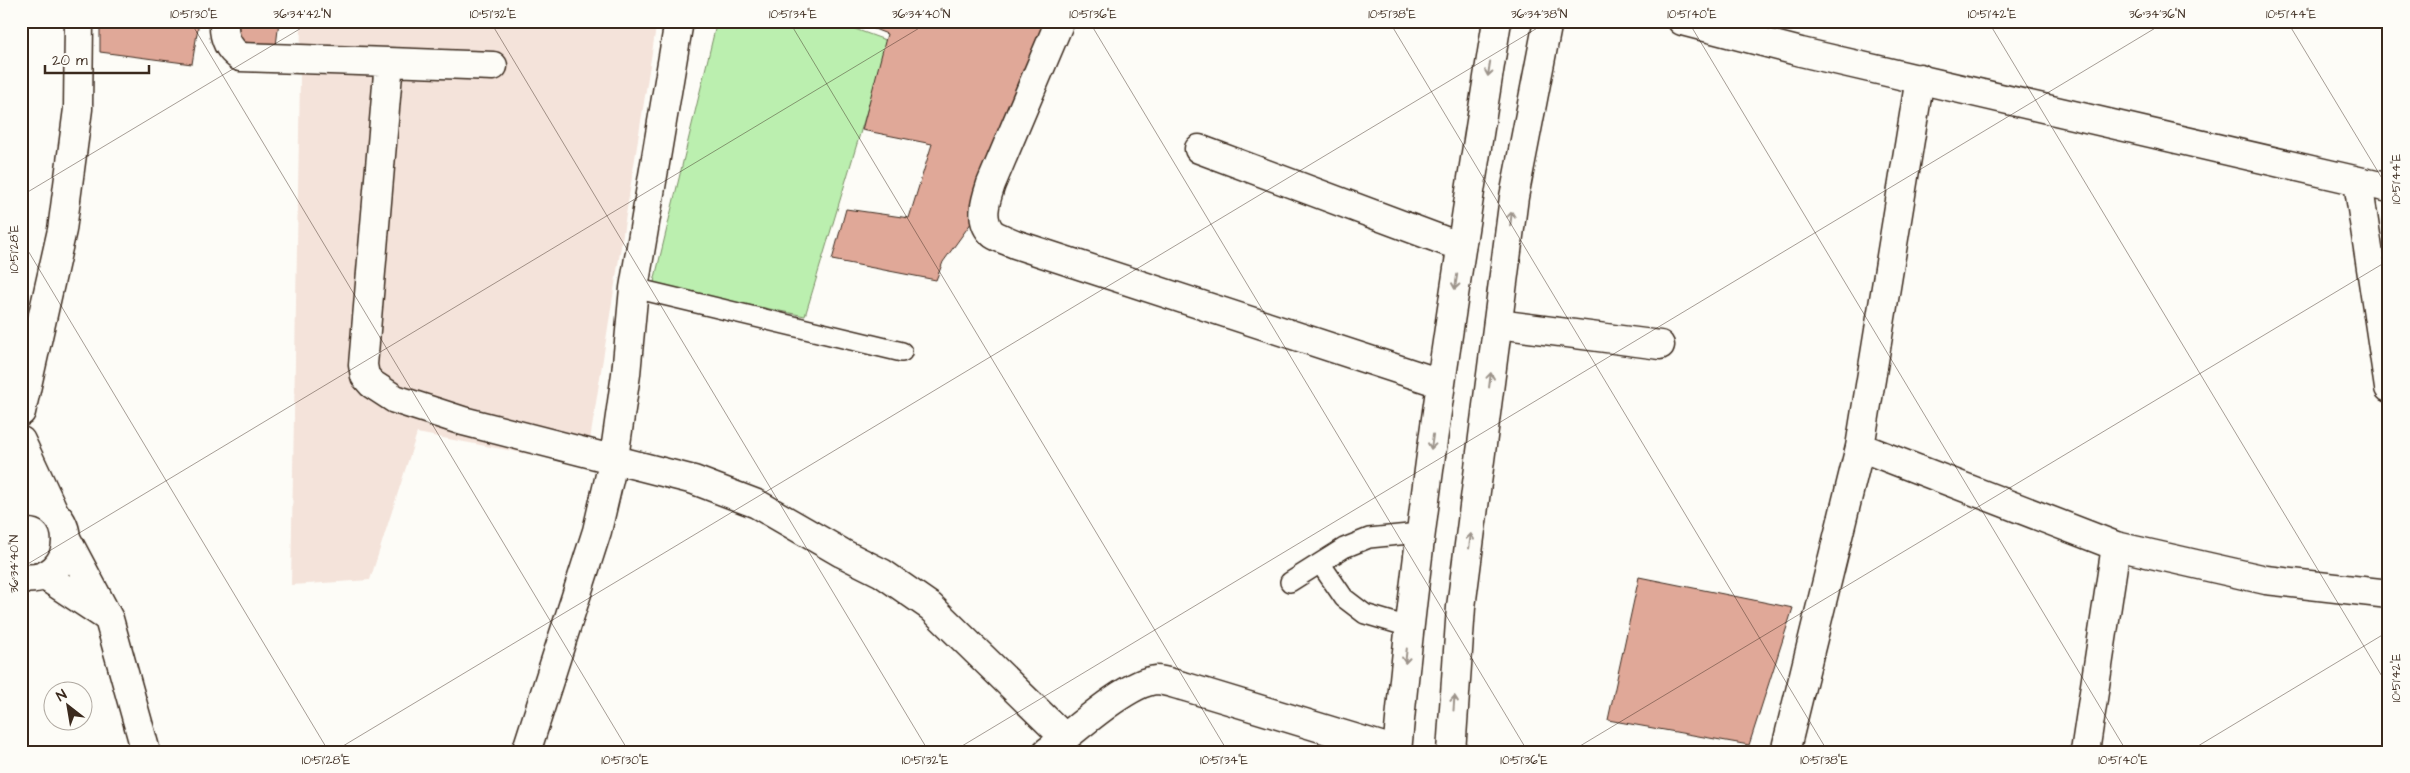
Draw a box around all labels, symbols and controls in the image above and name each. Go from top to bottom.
text: 10°51'30"E [170,6,218,23]
text: 36°34'42"N [273,6,331,23]
text: 10°51'32"E [470,6,516,23]
text: 10°51'34"E [769,6,817,23]
text: 36°34'40"N [892,6,951,23]
text: 10°51'36"E [1069,6,1117,23]
text: 10°51'38"E [1368,6,1416,23]
text: 36°34'38"N [1511,6,1568,23]
text: 10°51'40"E [1667,6,1717,23]
text: 10°51'42"E [1968,6,2016,23]
text: 36°34'36"N [2129,6,2186,23]
text: 10°51'44"E [2266,6,2316,23]
scale bar [45,42,149,74]
text: 20 m [52,50,88,71]
one-way arrow [1484,61,1494,77]
text: 10°51'44"E [2388,154,2405,204]
one-way arrow [1506,211,1516,227]
text: 10°51'28"E [6,225,23,273]
one-way arrow [1450,273,1460,289]
one-way arrow [1486,373,1496,389]
one-way arrow [1427,434,1437,450]
text: 36°34'40"N [6,534,23,593]
one-way arrow [1465,534,1475,550]
one-way arrow [1401,648,1411,664]
text: 10°51'42"E [2388,654,2405,702]
north arrow [42,680,92,730]
text: N [53,685,71,707]
one-way arrow [1449,695,1459,711]
text: 10°51'28"E [302,752,350,769]
text: 10°51'30"E [601,752,649,769]
text: 10°51'32"E [902,752,948,769]
text: 10°51'34"E [1200,752,1248,769]
text: 10°51'36"E [1500,752,1548,769]
text: 10°51'38"E [1800,752,1848,769]
text: 10°51'40"E [2098,752,2148,769]

